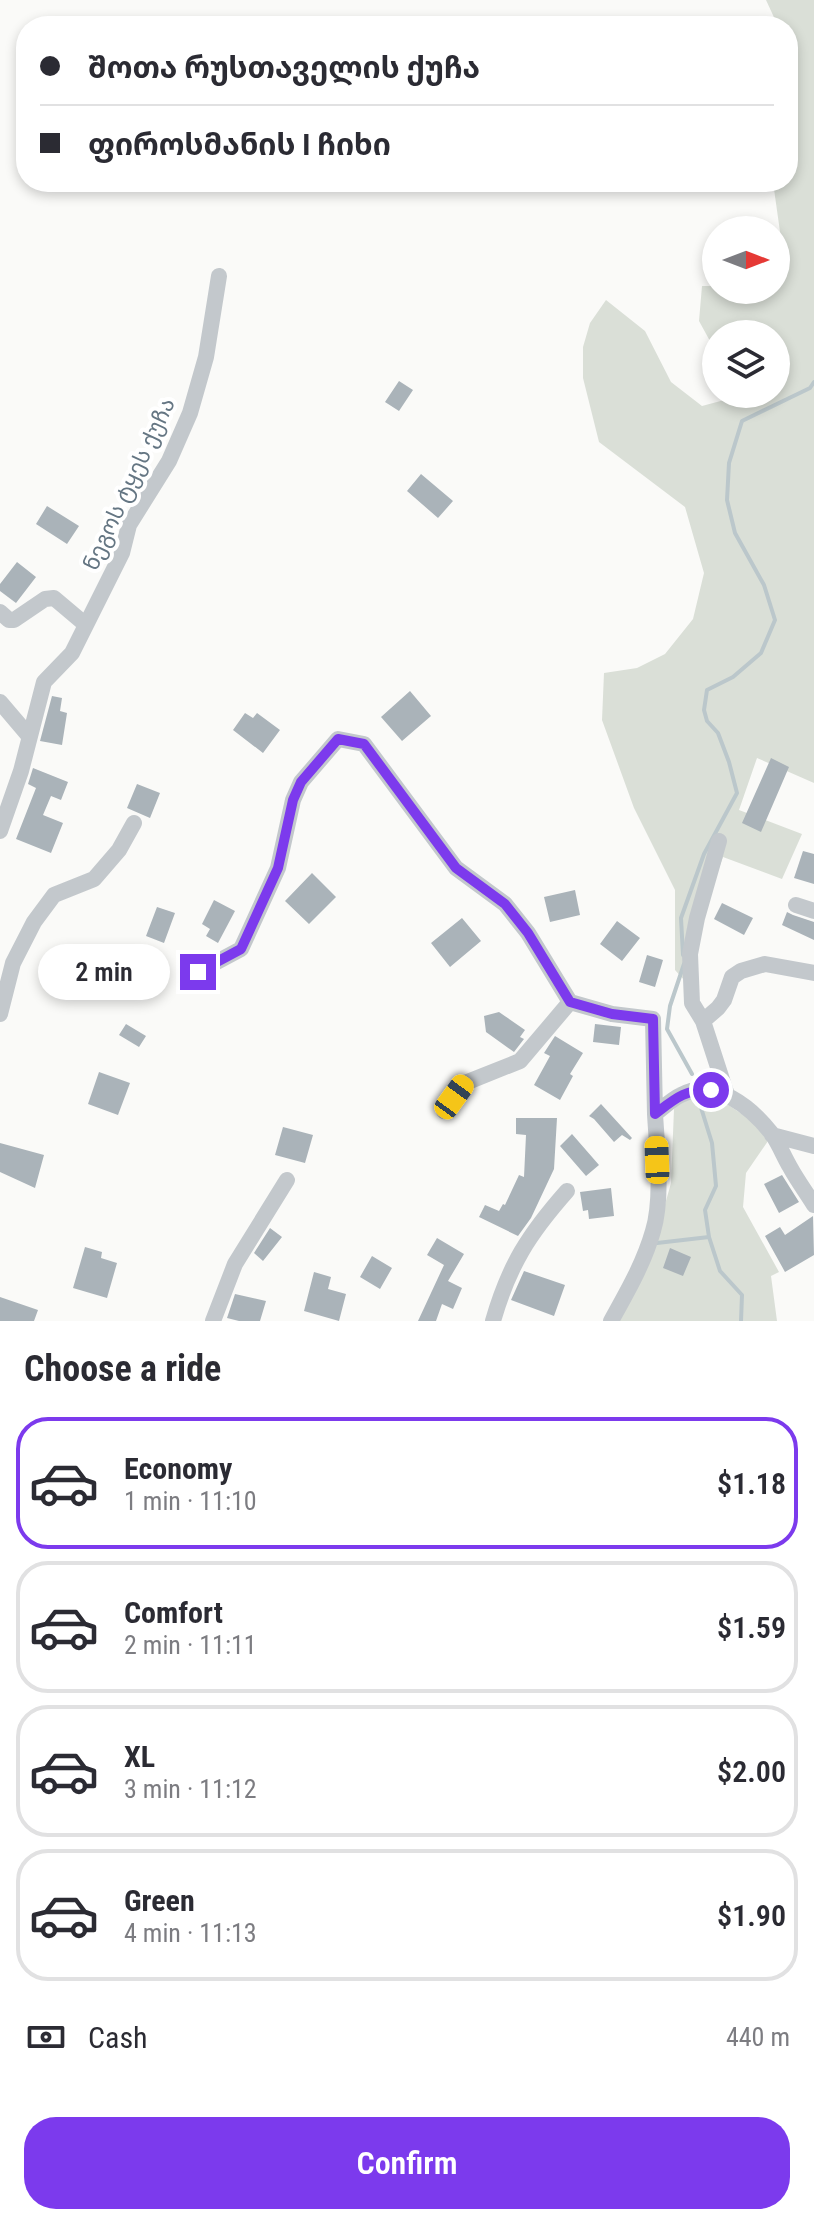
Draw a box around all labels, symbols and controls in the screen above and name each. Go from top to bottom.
text: შოთა რუსთაველის ქუჩა [88,50,480,85]
text: ფიროსმანის I ჩიხი [88,127,391,162]
north arrow [702,216,790,304]
map controls [702,216,790,408]
button: layers [702,320,790,408]
street label: ნეგოს ტყეს ქუჩა [78,394,180,574]
callout: 2 min [38,944,170,1000]
route end [180,954,216,990]
text: 2 min [75,957,133,987]
car [430,1071,478,1123]
route start [693,1072,729,1108]
car [644,1136,670,1184]
text: Choose a ride [24,1348,221,1390]
icon: car [28,1447,100,1519]
text: Economy [124,1451,232,1486]
text: $1.18 [717,1466,786,1501]
text: 1 min · 11:10 [124,1486,257,1516]
icon: car [28,1591,100,1663]
text: Comfort [124,1595,223,1630]
text: $1.59 [717,1610,786,1645]
text: 2 min · 11:11 [124,1630,257,1660]
icon: car [28,1735,100,1807]
text: XL [124,1739,155,1774]
text: $2.00 [717,1754,786,1789]
text: 3 min · 11:12 [124,1774,257,1804]
icon: car [28,1879,100,1951]
text: Green [124,1883,195,1918]
text: $1.90 [717,1898,786,1933]
text: 4 min · 11:13 [124,1918,257,1948]
icon: cash [24,2015,68,2059]
text: Cash [88,2020,148,2055]
text: 440 m [726,2022,790,2052]
button: Confirm [24,2117,790,2209]

